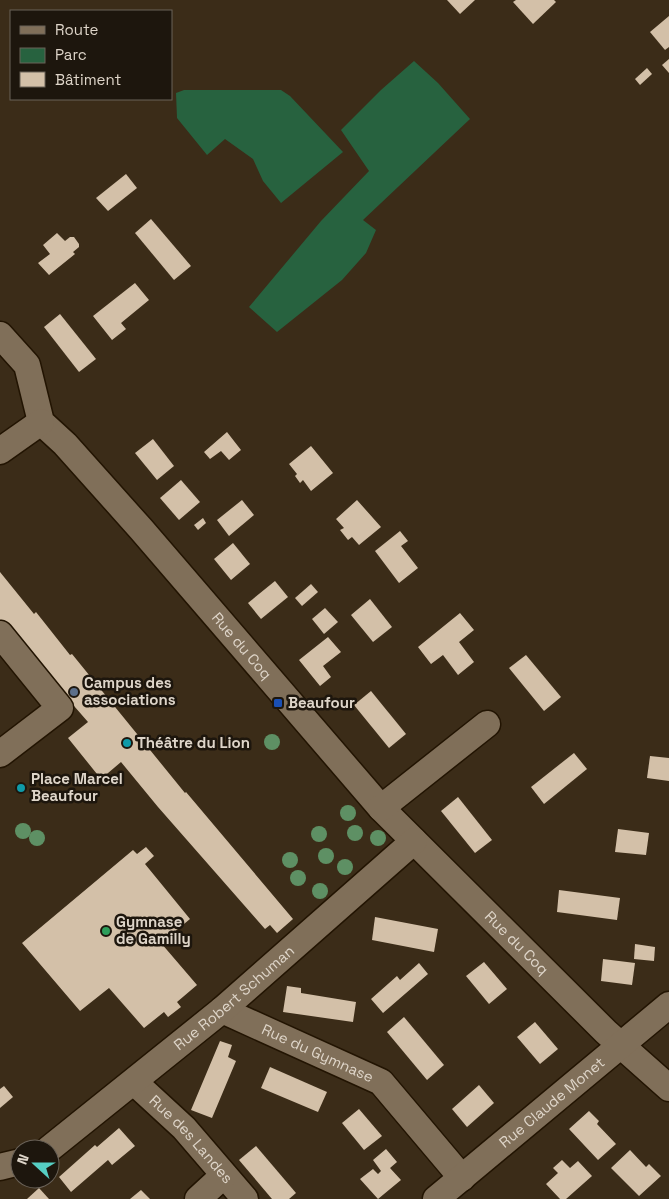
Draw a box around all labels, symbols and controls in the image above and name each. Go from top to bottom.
legend [10,10,172,100]
text: Route [55,20,99,39]
text: Parc [55,45,87,64]
text: Bâtiment [55,70,121,89]
street label: Rue du Coq [208,608,276,683]
place label: Campus des associations [84,673,176,709]
marker: Campus des associations [68,686,80,698]
place label: Beaufour [288,693,355,712]
marker: Beaufour [272,697,284,709]
place label: Théâtre du Lion [137,733,250,752]
marker: Théâtre du Lion [121,737,133,749]
place label: Place Marcel Beaufour [31,769,123,805]
marker: Place Marcel Beaufour [15,782,27,794]
street label: Rue du Coq [481,907,553,979]
place label: Gymnase de Gamilly [116,912,191,948]
marker: Gymnase de Gamilly [100,925,112,937]
street label: Rue Robert Schuman [170,941,298,1054]
street label: Rue du Gymnase [259,1019,377,1086]
street label: Rue Claude Monet [495,1052,608,1151]
street label: Rue des Landes [145,1091,237,1187]
north arrow [10,1139,60,1189]
text: N [13,1152,33,1167]

